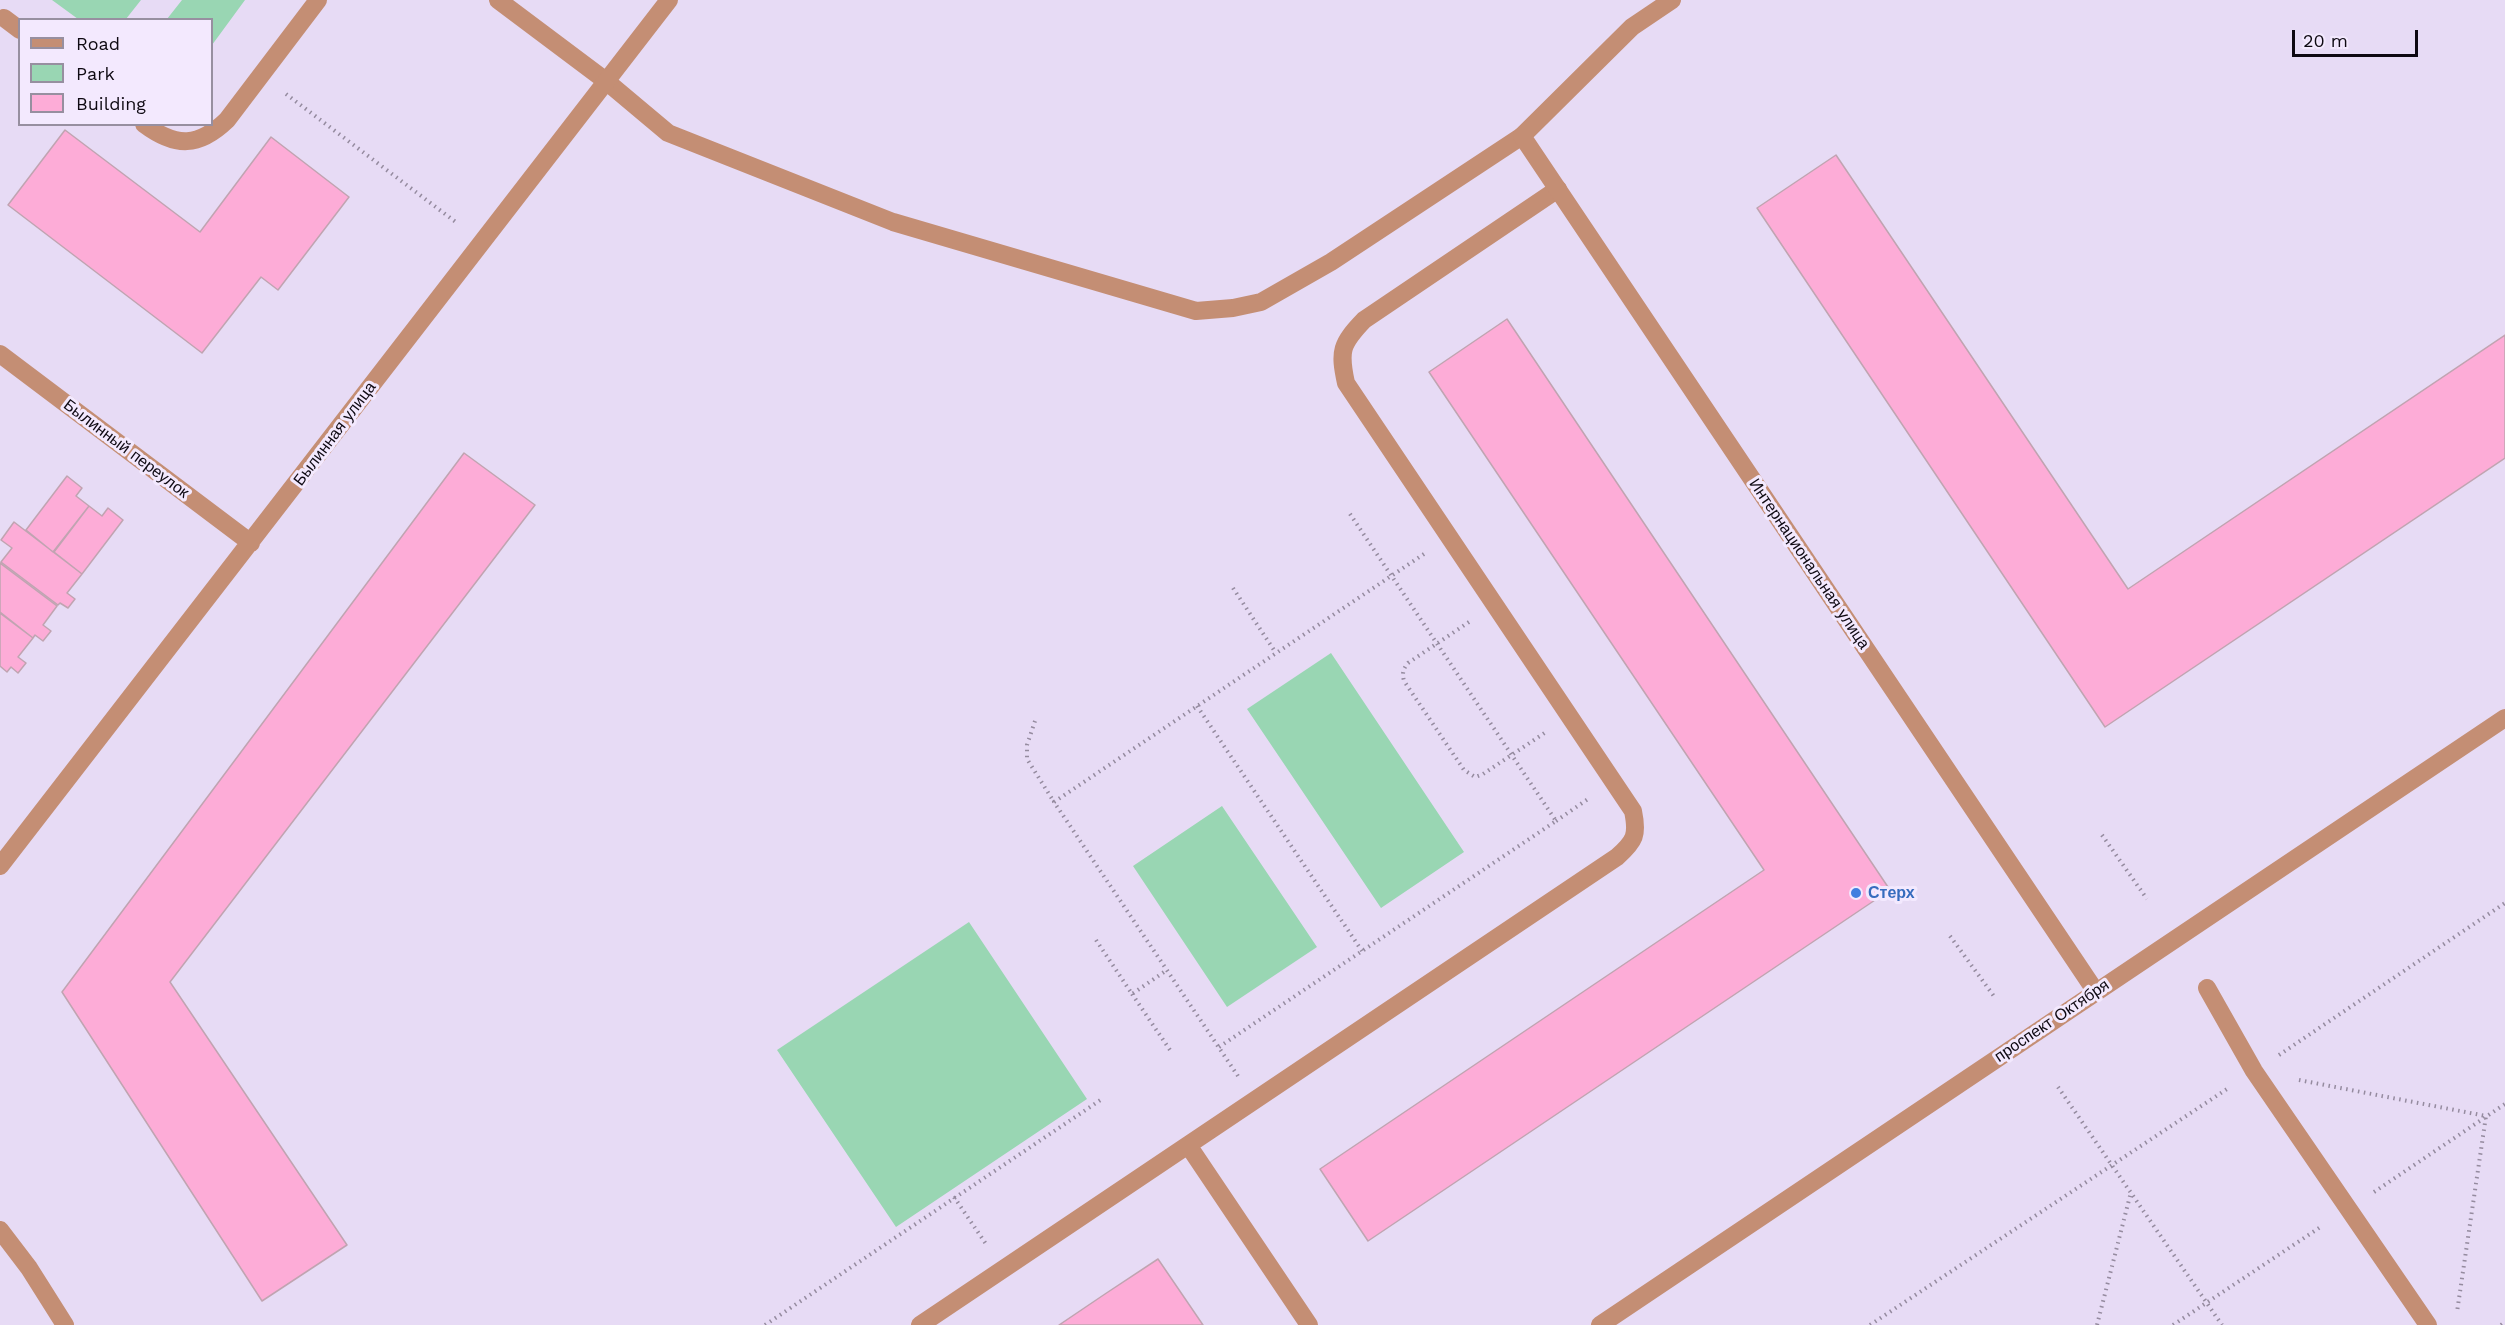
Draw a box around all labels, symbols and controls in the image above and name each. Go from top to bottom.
legend [18,18,213,126]
scale bar [2295,18,2421,56]
text: 20 m [2303,30,2348,51]
text: Road [76,33,120,54]
text: Park [76,63,115,84]
text: Building [76,93,146,114]
street label: Былинная улица [290,378,380,490]
street label: Былинный переулок [59,396,193,502]
street label: Интернациональная улица [1745,475,1873,653]
place label: Стерх [1868,883,1915,903]
marker: Стерх [1849,886,1863,900]
street label: проспект Октября [1991,976,2113,1066]

